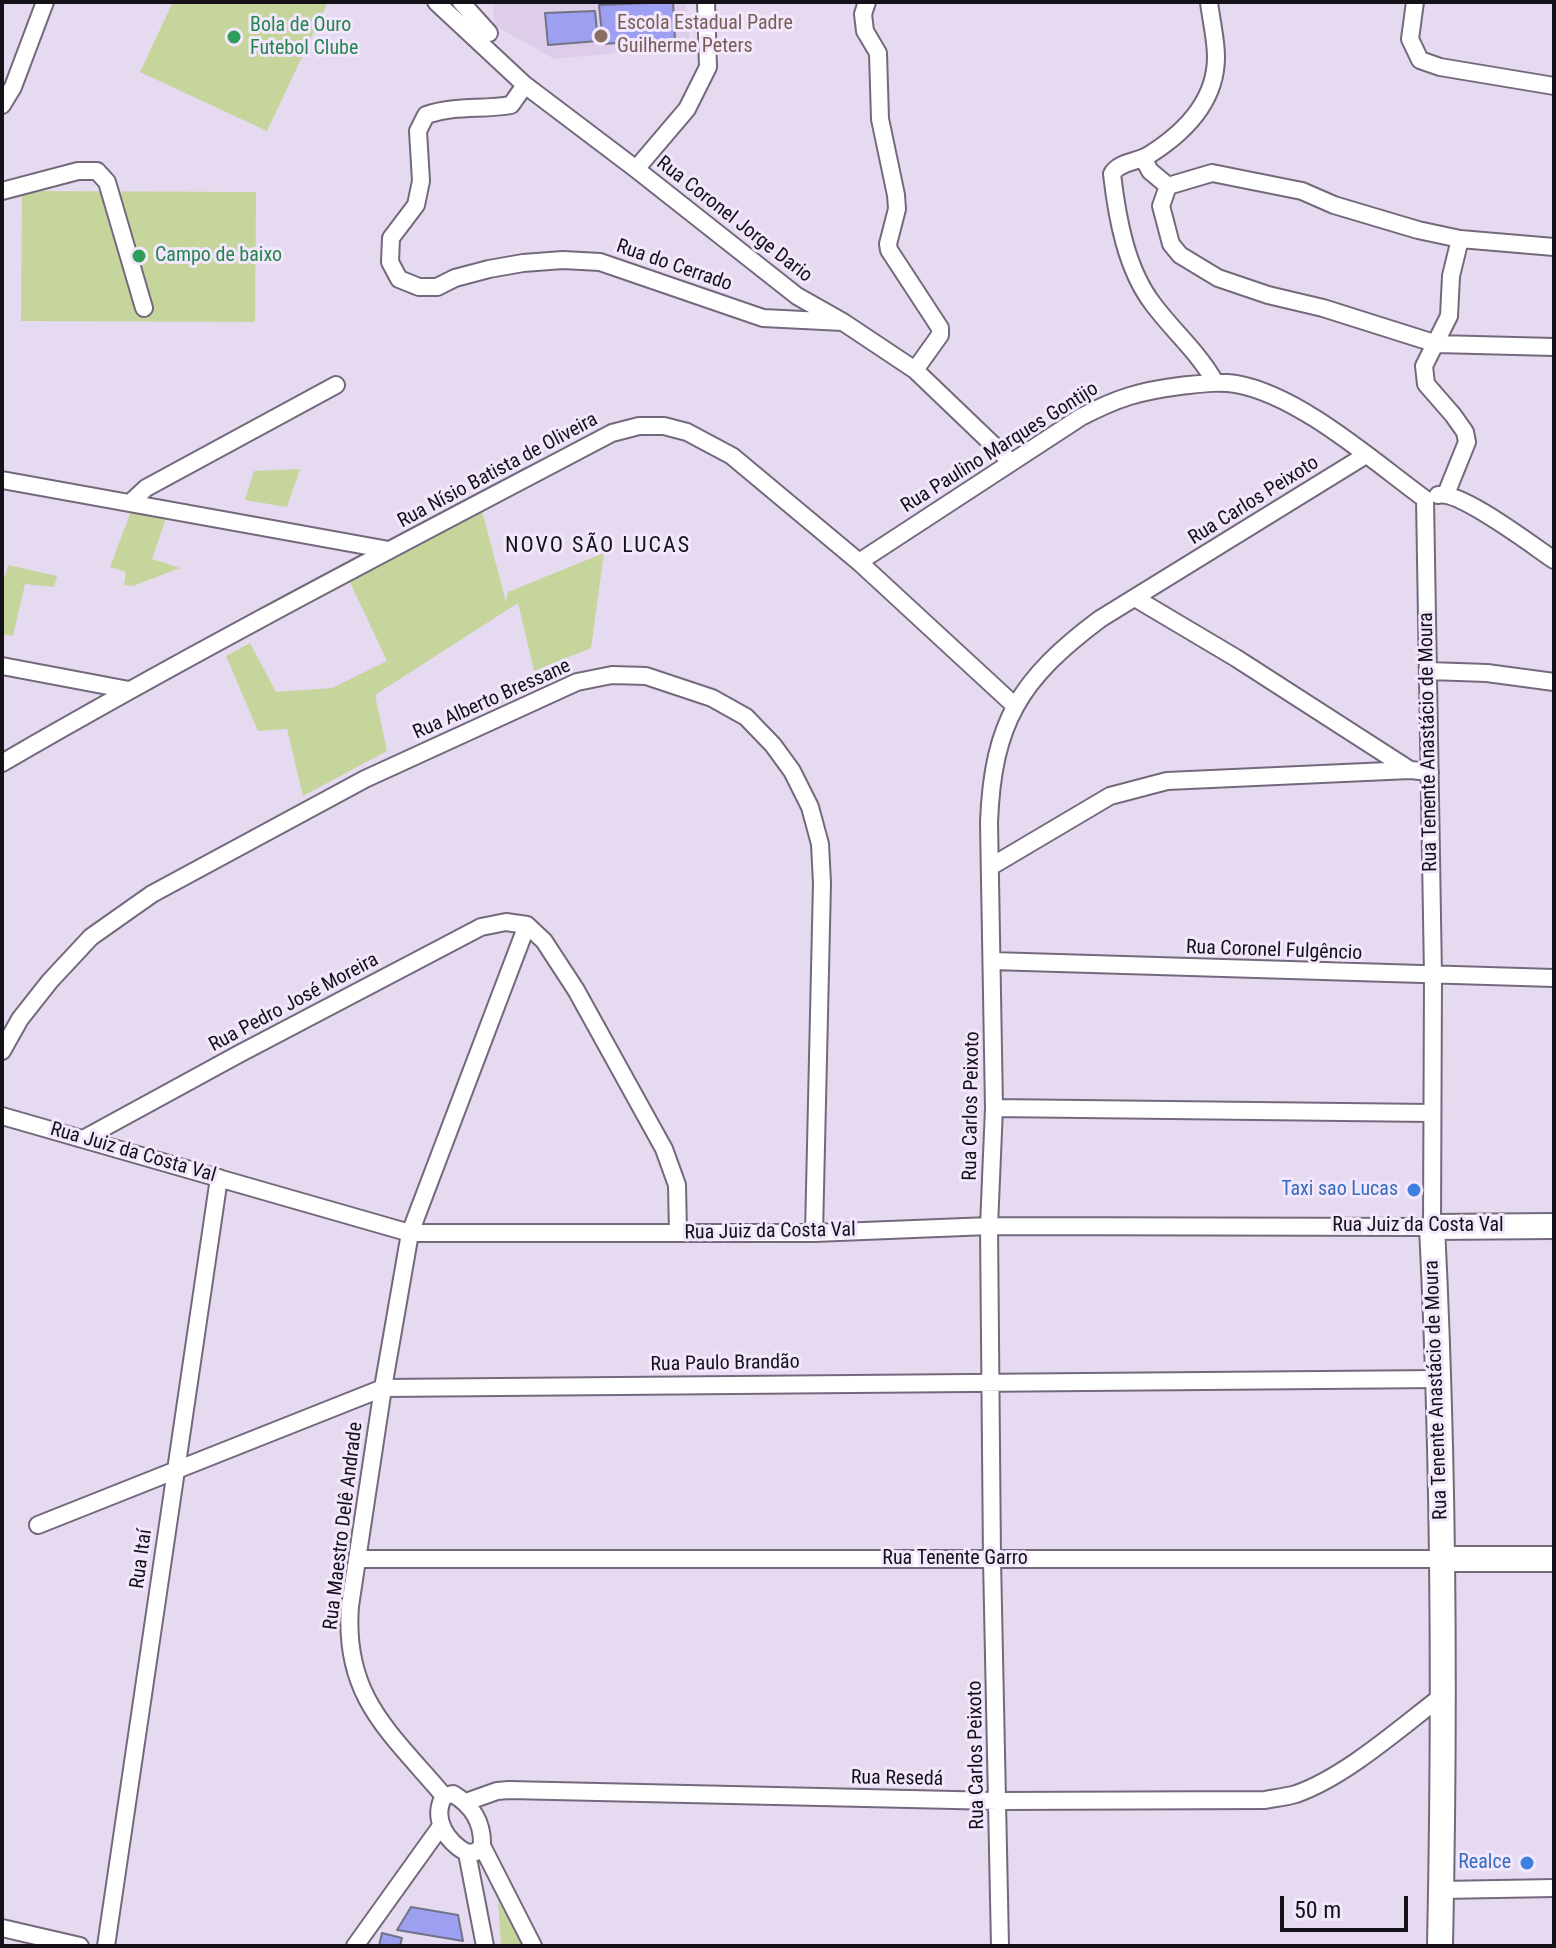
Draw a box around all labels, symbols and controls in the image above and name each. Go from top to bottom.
place label: Escola Estadual Padre Guilherme Peters [617,12,793,59]
place label: Bola de Ouro Futebol Clube [250,14,358,61]
marker: Escola Estadual Padre Guilherme Peters [592,27,610,45]
marker: Bola de Ouro Futebol Clube [225,28,243,46]
street label: Rua Coronel Jorge Dario [651,152,817,288]
street label: Rua do Cerrado [613,235,735,297]
place label: Campo de baixo [155,244,282,268]
marker: Campo de baixo [130,247,148,265]
street label: Rua Paulino Marques Gontijo [897,377,1103,519]
street label: Rua Nísio Batista de Oliveira [394,408,602,534]
street label: Rua Carlos Peixoto [1184,451,1324,551]
district label: NOVO SÃO LUCAS [505,533,691,559]
street label: Rua Tenente Anastácio de Moura [1415,612,1443,872]
street label: Rua Alberto Bressane [410,654,574,746]
street label: Rua Coronel Fulgêncio [1185,936,1363,966]
street label: Rua Pedro José Moreira [205,948,383,1058]
street label: Rua Carlos Peixoto [959,1031,985,1181]
street label: Rua Juiz da Costa Val [47,1118,219,1188]
place label: Taxi sao Lucas [1281,1178,1398,1202]
marker: Taxi sao Lucas [1405,1181,1423,1199]
street label: Rua Juiz da Costa Val [1332,1214,1504,1238]
street label: Rua Juiz da Costa Val [684,1219,856,1245]
street label: Rua Tenente Anastácio de Moura [1420,1260,1454,1520]
street label: Rua Paulo Brandão [650,1351,800,1377]
street label: Rua Maestro Delê Andrade [319,1421,369,1631]
street label: Rua Itaí [126,1528,158,1590]
street label: Rua Tenente Garro [882,1547,1028,1571]
street label: Rua Carlos Peixoto [964,1680,990,1830]
street label: Rua Resedá [851,1766,943,1792]
place label: Realce [1458,1851,1511,1875]
marker: Realce [1518,1854,1536,1872]
scale bar [1284,1880,1412,1930]
text: 50 m [1294,1896,1341,1924]

